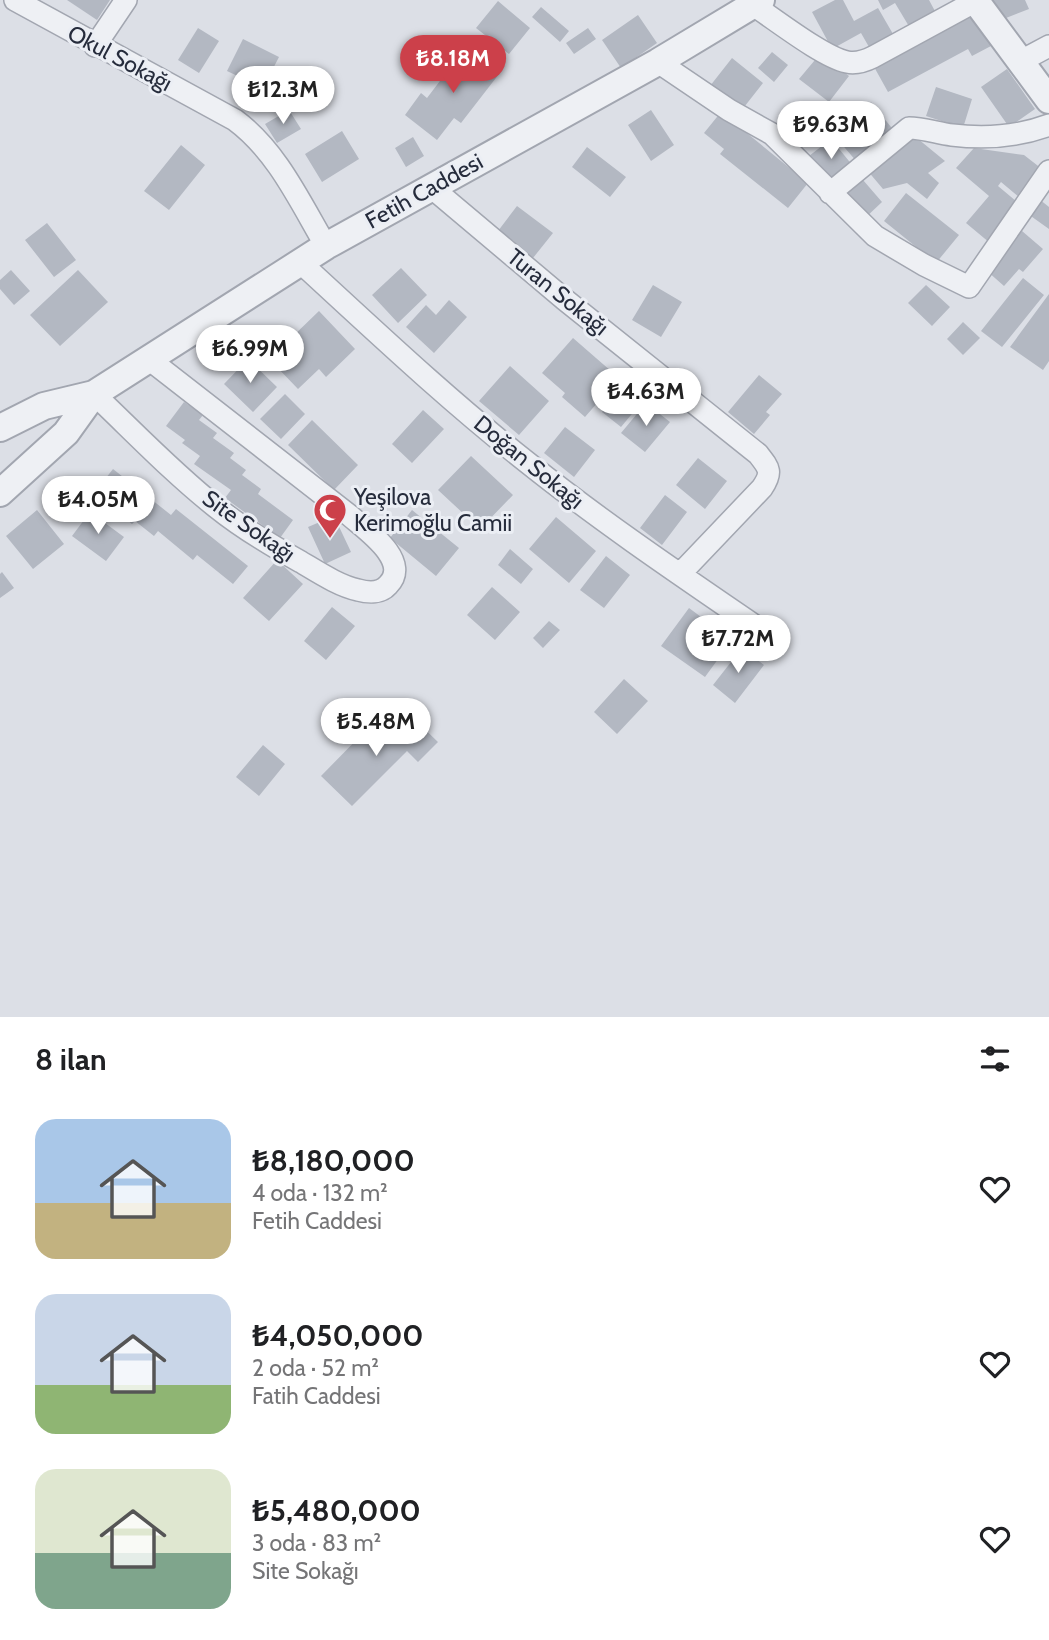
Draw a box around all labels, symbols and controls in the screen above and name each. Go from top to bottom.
street label: Okul Sokağı [63,19,177,97]
pin: ₺8.18M [396,36,510,95]
text: ₺8.18M [416,44,490,72]
pin: ₺12.3M [226,66,340,126]
text: ₺12.3M [247,75,319,103]
pin: ₺9.63M [774,102,888,161]
text: ₺9.63M [793,110,869,138]
street label: Fetih Caddesi [360,147,488,235]
street label: Turan Sokağı [502,243,614,341]
pin: ₺6.99M [193,326,307,385]
text: ₺6.99M [212,334,288,362]
pin: ₺4.63M [589,368,703,428]
text: ₺4.63M [607,377,685,405]
street label: Doğan Sokağı [468,409,590,515]
pin: ₺4.05M [41,476,155,536]
place label: Yeşilova Kerimoğlu Camii [353,483,512,537]
street label: Site Sokağı [197,484,301,568]
text: ₺4.05M [58,485,138,513]
mosque icon: Yeşilova Kerimoğlu Camii [311,491,349,540]
pin: ₺7.72M [681,616,795,675]
text: ₺7.72M [702,624,774,652]
pin: ₺5.48M [319,698,433,758]
text: ₺5.48M [337,707,415,735]
icon: filters [976,1040,1014,1078]
text: 8 ilan [35,1041,106,1078]
text: ₺8,180,000 [252,1142,415,1179]
icon: home [91,1147,175,1231]
icon: heart [976,1170,1014,1208]
text: 4 oda · 132 m² [252,1179,388,1207]
text: Fetih Caddesi [252,1207,382,1235]
text: ₺4,050,000 [252,1317,424,1354]
icon: home [91,1322,175,1406]
icon: heart [976,1345,1014,1383]
text: 2 oda · 52 m² [252,1354,379,1382]
text: Fatih Caddesi [252,1382,381,1410]
text: ₺5,480,000 [252,1492,421,1529]
icon: home [91,1497,175,1581]
icon: heart [976,1520,1014,1558]
text: 3 oda · 83 m² [252,1529,381,1557]
text: Site Sokağı [252,1557,359,1585]

